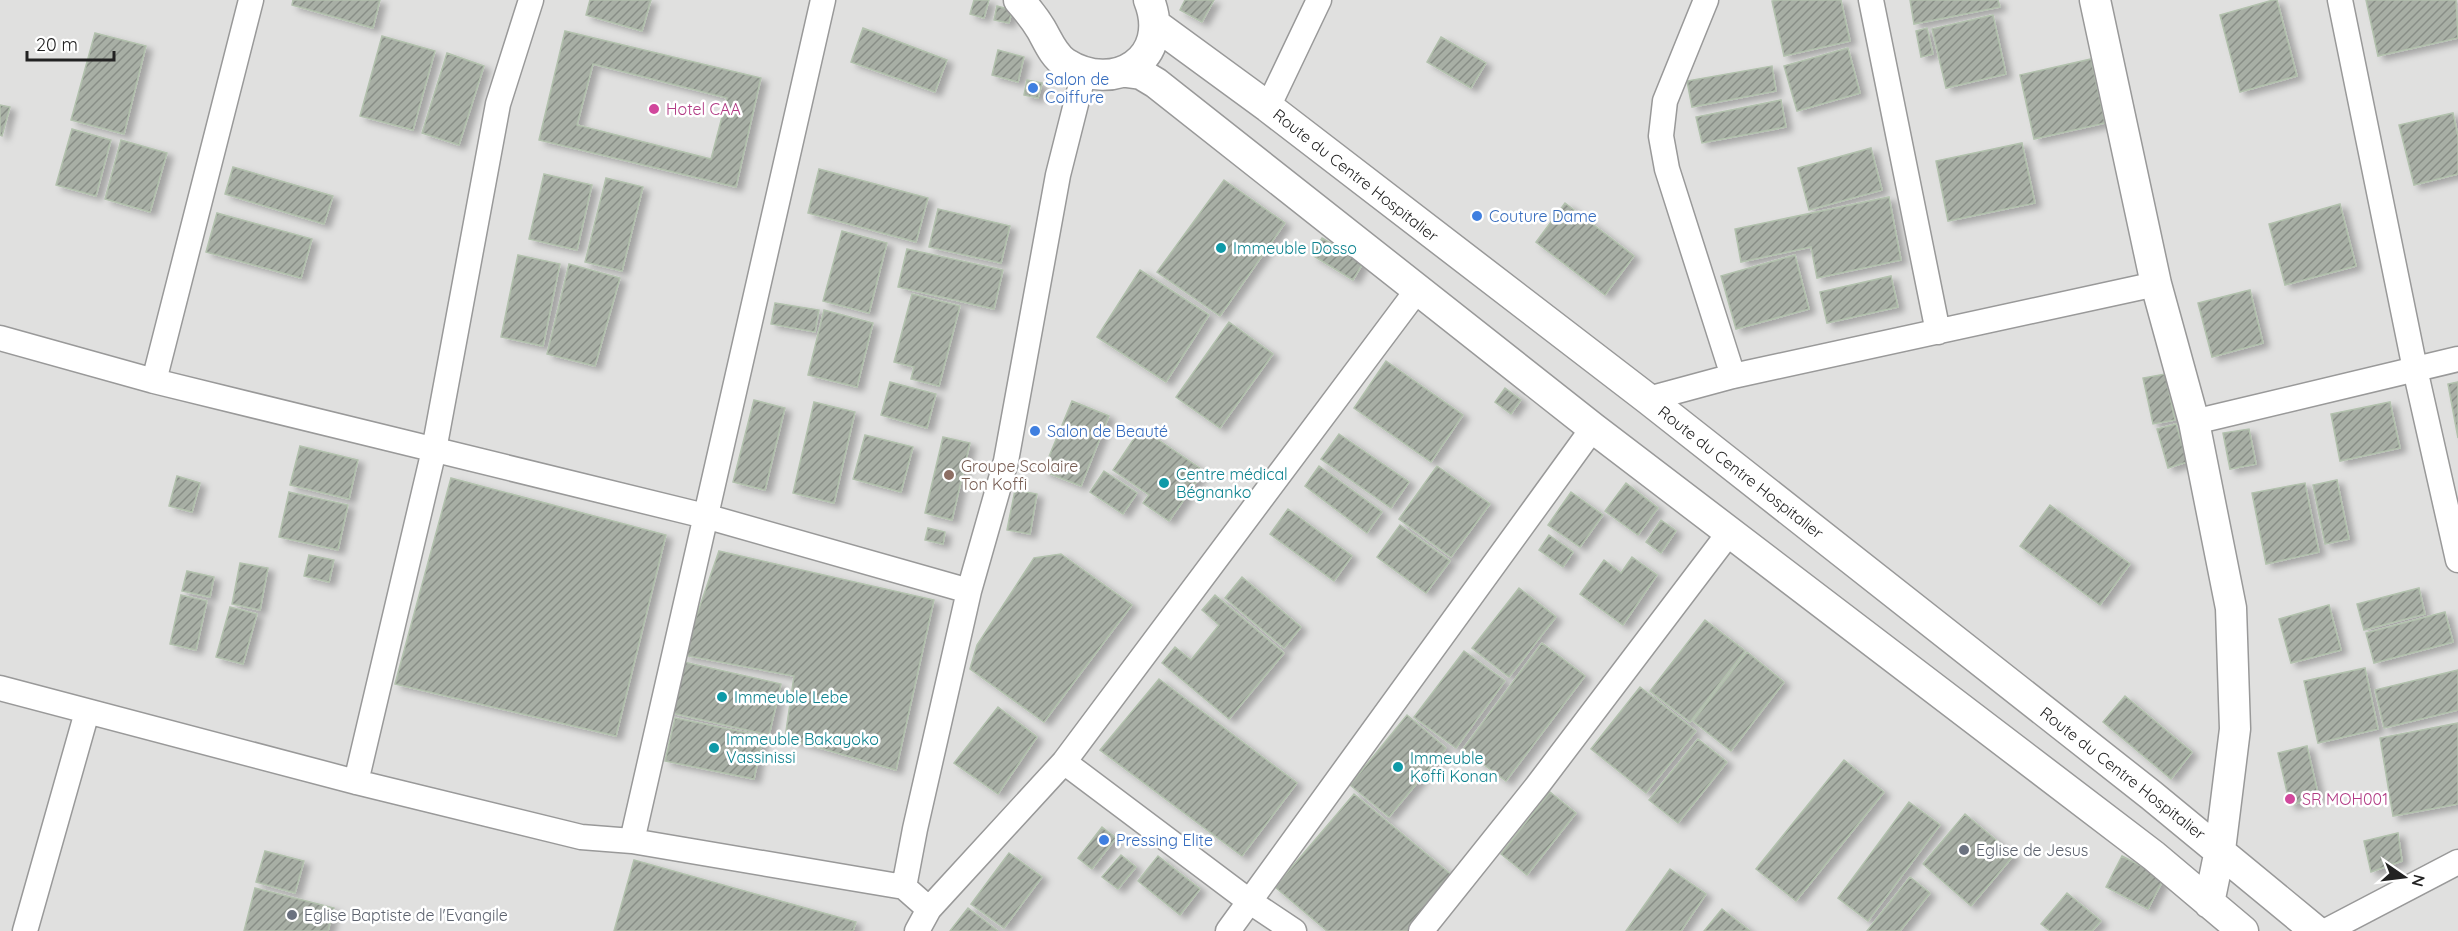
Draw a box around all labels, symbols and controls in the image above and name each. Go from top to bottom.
scale bar [27,24,114,62]
text: 20 m [36,33,78,56]
place label: Salon de Coiffure [1045,69,1109,107]
marker: Salon de Coiffure [1026,81,1040,95]
place label: Hotel CAA [666,99,741,119]
marker: Hotel CAA [647,102,661,116]
street label: Route du Centre Hospitalier [1269,104,1443,246]
place label: Couture Dame [1489,206,1597,226]
marker: Couture Dame [1470,209,1484,223]
place label: Immeuble Dosso [1233,238,1357,258]
marker: Immeuble Dosso [1214,241,1228,255]
street label: Route du Centre Hospitalier [1654,401,1828,543]
place label: Salon de Beauté [1047,421,1168,441]
marker: Salon de Beauté [1028,424,1042,438]
place label: Groupe Scolaire Ton Koffi [961,456,1078,494]
place label: Centre médical Bégnanko [1176,464,1288,502]
marker: Groupe Scolaire Ton Koffi [942,468,956,482]
marker: Centre médical Bégnanko [1157,476,1171,490]
place label: Immeuble Lebe [734,687,848,707]
marker: Immeuble Lebe [715,690,729,704]
street label: Route du Centre Hospitalier [2036,702,2210,844]
place label: Immeuble Bakayoko Vassinissi [726,729,879,767]
marker: Immeuble Bakayoko Vassinissi [707,741,721,755]
place label: Immeuble Koffi Konan [1410,748,1498,786]
marker: Immeuble Koffi Konan [1391,760,1405,774]
place label: SR MOH001 [2302,789,2388,809]
marker: SR MOH001 [2283,792,2297,806]
place label: Pressing Elite [1116,830,1213,850]
marker: Pressing Elite [1097,833,1111,847]
place label: Eglise de Jesus [1976,840,2088,860]
marker: Eglise de Jesus [1957,843,1971,857]
north arrow [2374,847,2434,907]
text: N [2407,873,2430,889]
place label: Eglise Baptiste de l'Evangile [304,905,508,925]
marker: Eglise Baptiste de l'Evangile [285,908,299,922]

